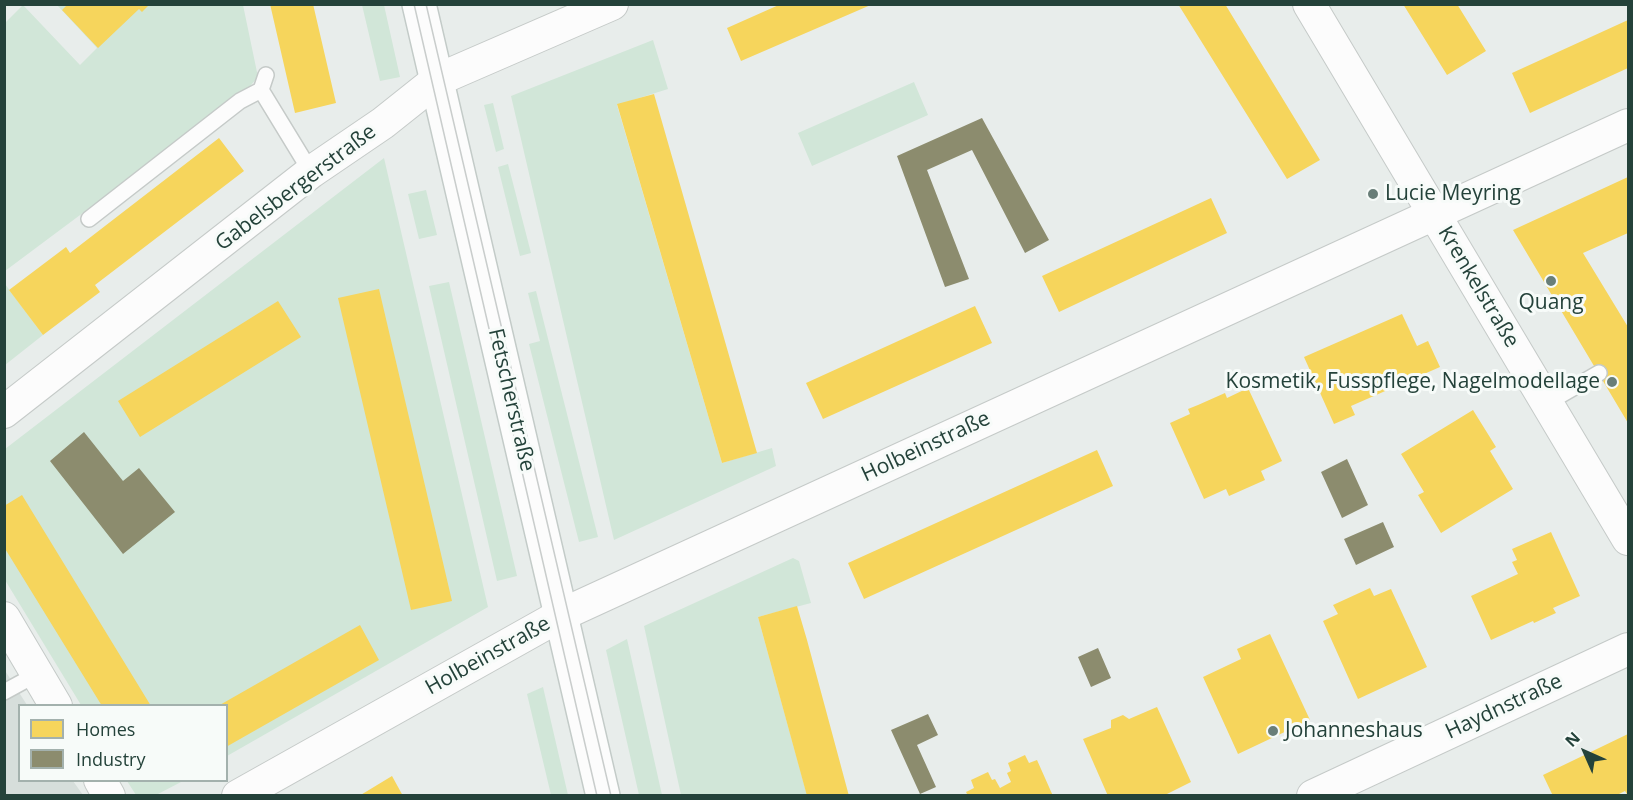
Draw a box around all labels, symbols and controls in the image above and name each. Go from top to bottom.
street label: Gabelsbergerstraße [211,119,381,257]
place label: Lucie Meyring [1385,181,1521,207]
marker: Lucie Meyring [1366,187,1380,201]
street label: Krenkelstraße [1432,222,1524,352]
marker: Quang [1544,274,1558,288]
place label: Quang [1518,290,1584,316]
street label: Fetscherstraße [482,326,540,474]
place label: Kosmetik, Fusspflege, Nagelmodellage [1226,369,1600,395]
marker: Kosmetik, Fusspflege, Nagelmodellage [1605,375,1619,389]
street label: Holbeinstraße [858,406,994,488]
street label: Holbeinstraße [421,611,555,701]
street label: Haydnstraße [1442,669,1566,745]
legend [18,704,228,782]
text: Homes [76,717,135,741]
place label: Johanneshaus [1285,718,1423,744]
north arrow [1555,722,1615,782]
marker: Johanneshaus [1266,724,1280,738]
text: N [1560,727,1585,752]
text: Industry [76,747,146,771]

